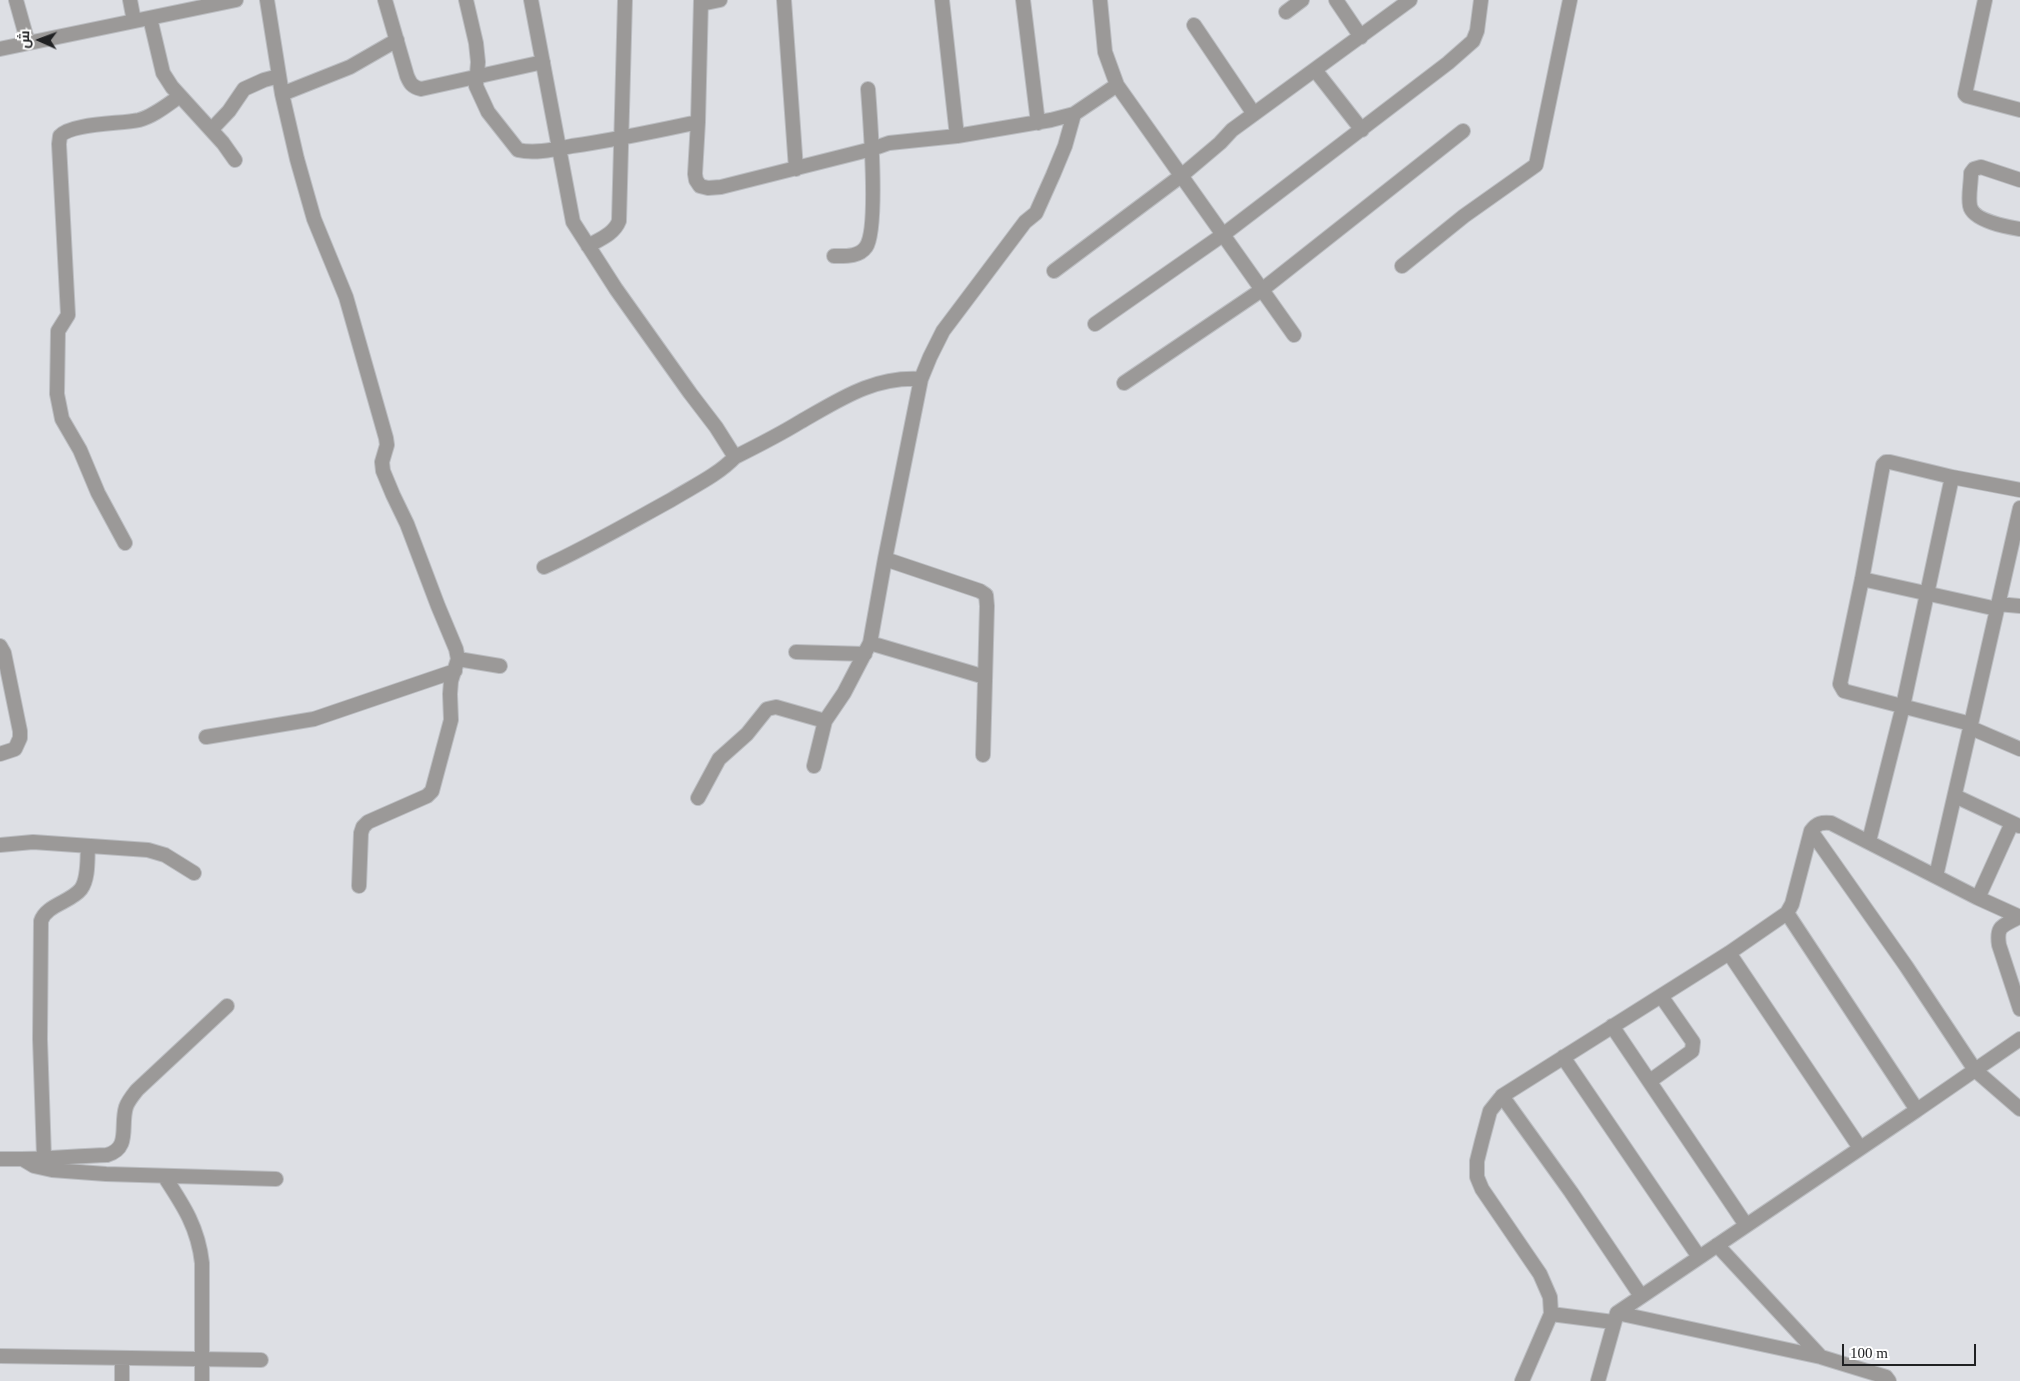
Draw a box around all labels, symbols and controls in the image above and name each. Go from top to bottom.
north arrow [15,15,65,65]
text: ش [17,30,32,49]
scale bar [1845,1334,1979,1366]
text: 100 m [1850,1345,1888,1361]

